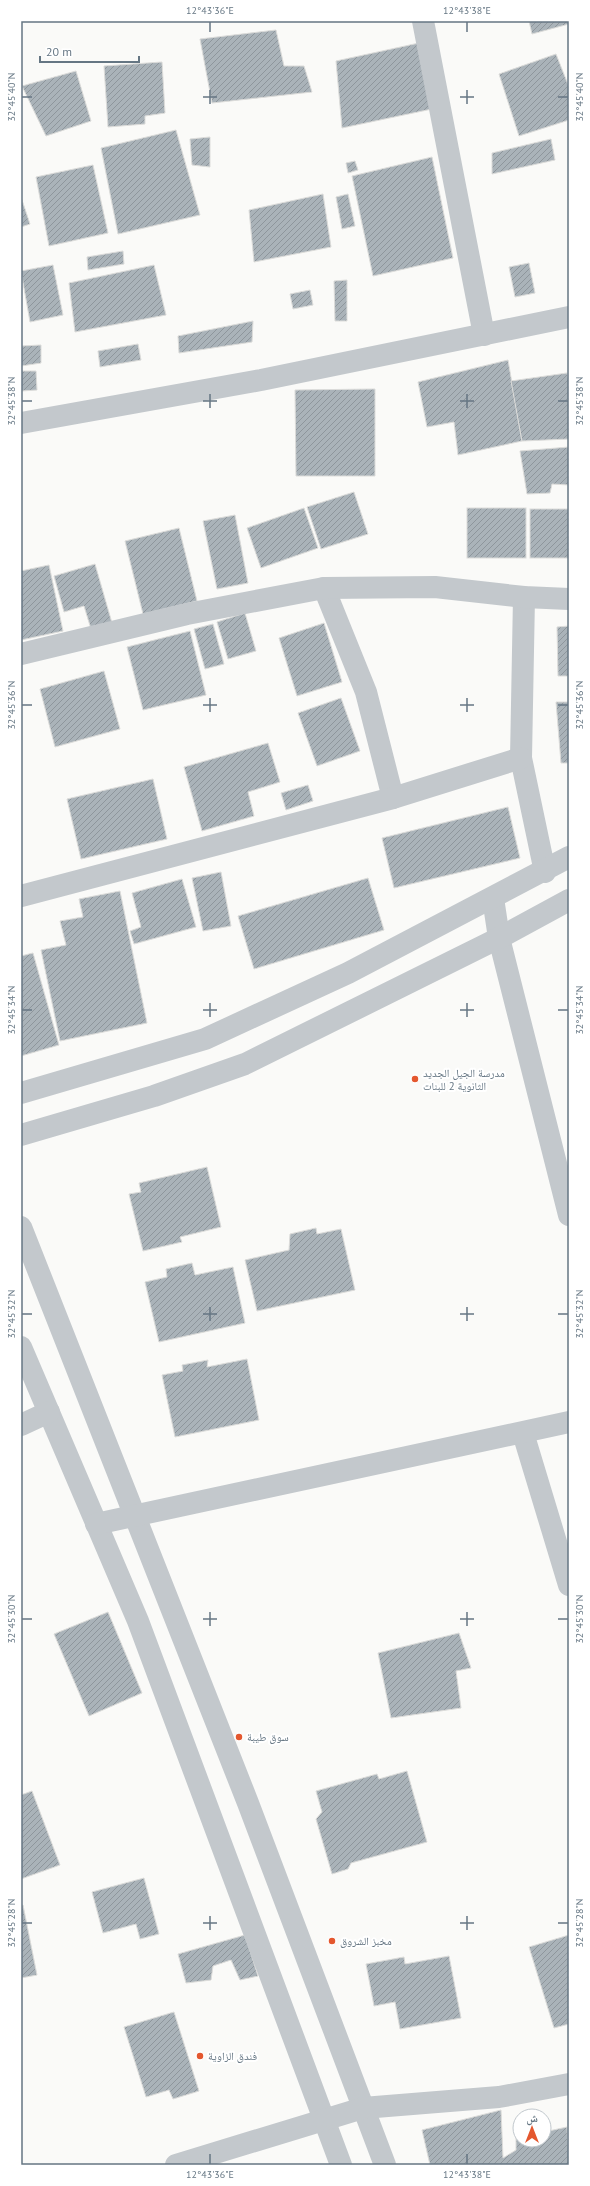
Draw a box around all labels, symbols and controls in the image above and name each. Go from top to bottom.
text: 12°43'36"E [186,4,234,17]
text: 12°43'38"E [443,4,491,17]
scale bar [40,38,139,64]
text: 20 m [46,44,72,59]
text: 32°45'40"N [5,72,18,122]
text: 32°45'40"N [573,72,586,122]
text: 32°45'38"N [5,376,18,426]
text: 32°45'38"N [573,376,586,426]
text: 32°45'36"N [5,680,18,730]
text: 32°45'36"N [573,680,586,730]
text: 32°45'34"N [5,985,18,1035]
text: 32°45'34"N [573,985,586,1035]
place label: مدرسة الجيل الجديد الثانوية 2 للبنات [423,1066,505,1093]
marker: مدرسة الجيل الجديد الثانوية 2 للبنات [410,1074,420,1084]
text: 32°45'32"N [5,1289,18,1339]
text: 32°45'32"N [573,1289,586,1339]
text: 32°45'30"N [5,1594,18,1644]
text: 32°45'30"N [573,1594,586,1644]
place label: سوق طيبة [247,1730,289,1744]
marker: سوق طيبة [234,1732,244,1742]
text: 32°45'28"N [5,1898,18,1948]
text: 32°45'28"N [573,1898,586,1948]
place label: مخبز الشروق [340,1934,392,1948]
marker: مخبز الشروق [327,1936,337,1946]
place label: فندق الزاوية [208,2049,257,2063]
marker: فندق الزاوية [195,2051,205,2061]
north arrow [512,2108,552,2148]
text: ش [526,2111,538,2126]
text: 12°43'36"E [186,2168,234,2181]
text: 12°43'38"E [443,2168,491,2181]

